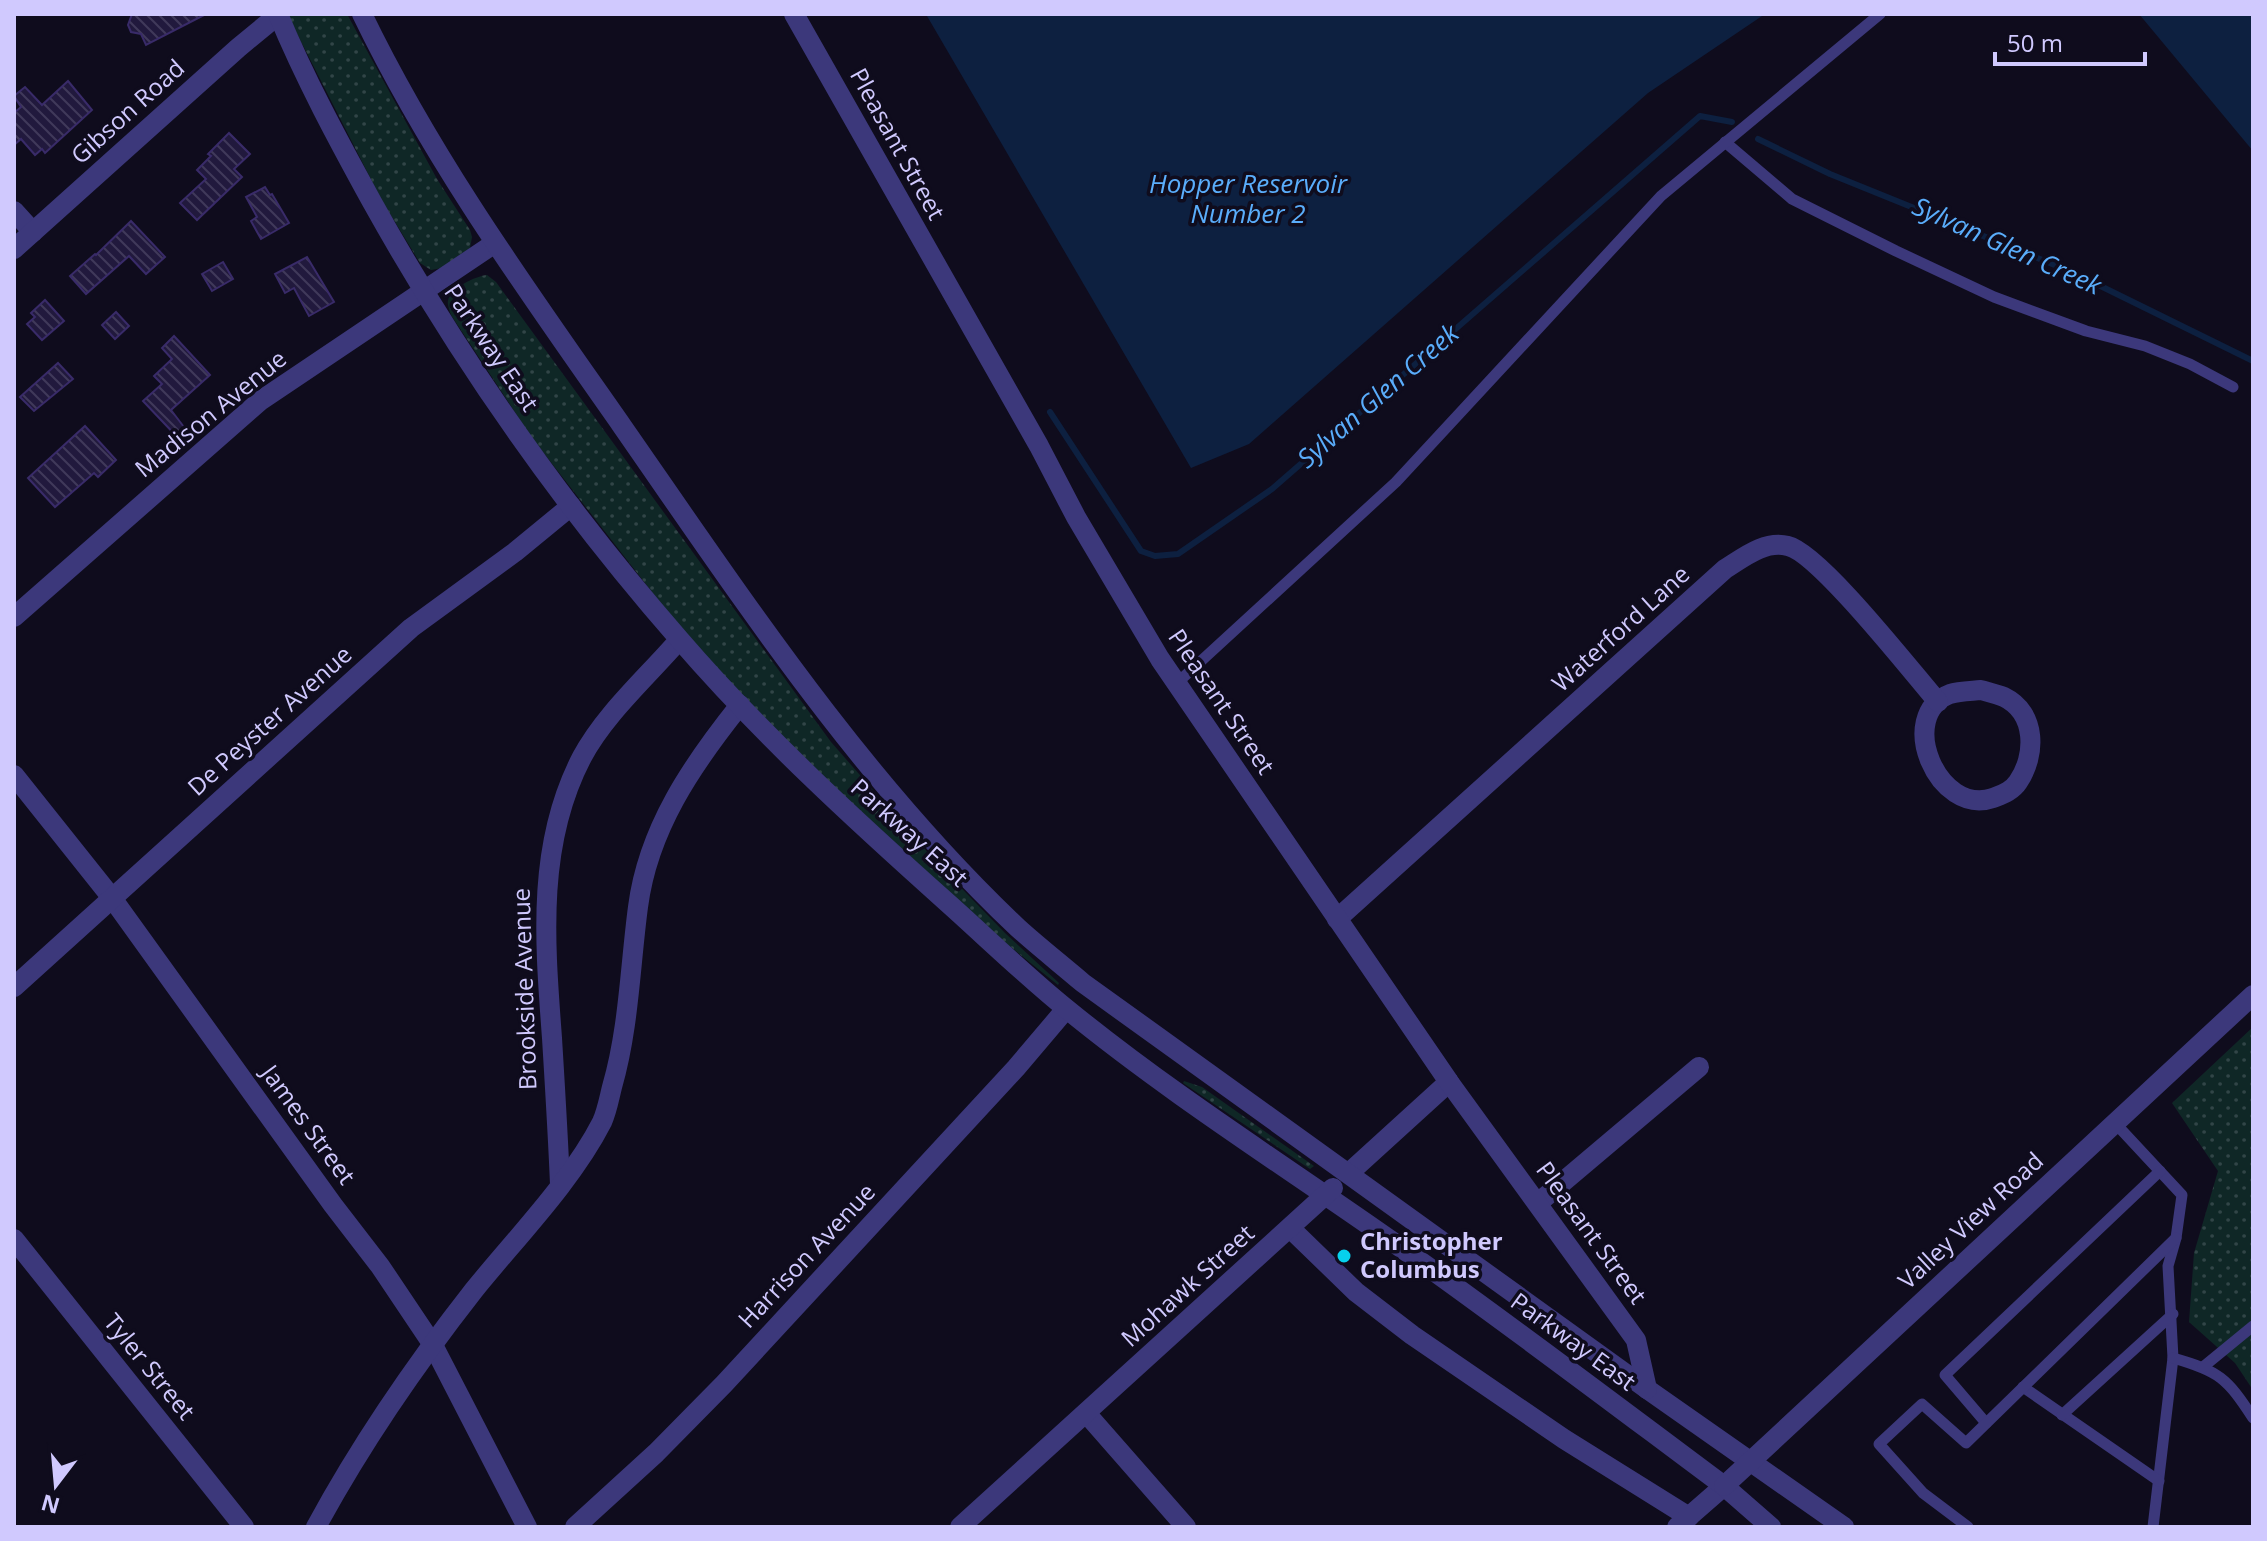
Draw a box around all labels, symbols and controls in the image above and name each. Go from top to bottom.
scale bar [1995,16,2145,66]
text: 50 m [2007,26,2063,59]
street label: Gibson Road [63,51,191,171]
street label: Pleasant Street [843,62,954,225]
water label: Hopper Reservoir Number 2 [1149,165,1349,231]
water label: Sylvan Glen Creek [1907,187,2109,303]
street label: Parkway East [437,277,547,417]
water label: Sylvan Glen Creek [1289,314,1467,475]
street label: Madison Avenue [127,341,293,484]
street label: Waterford Lane [1544,557,1696,699]
street label: Pleasant Street [1161,622,1283,780]
street label: De Peyster Avenue [180,637,358,802]
street label: Parkway East [844,770,976,893]
street label: Brookside Avenue [503,887,544,1091]
street label: James Street [253,1056,364,1191]
street label: Valley View Road [1890,1144,2050,1296]
street label: Pleasant Street [1529,1154,1655,1310]
street label: Harrison Avenue [730,1175,882,1335]
street label: Mohawk Street [1113,1216,1261,1354]
place label: Christopher Columbus [1360,1224,1503,1285]
marker: Christopher Columbus [1335,1247,1353,1265]
street label: Parkway East [1505,1284,1643,1397]
street label: Tyler Street [97,1306,203,1426]
north arrow [16,1445,96,1525]
text: N [37,1488,63,1522]

